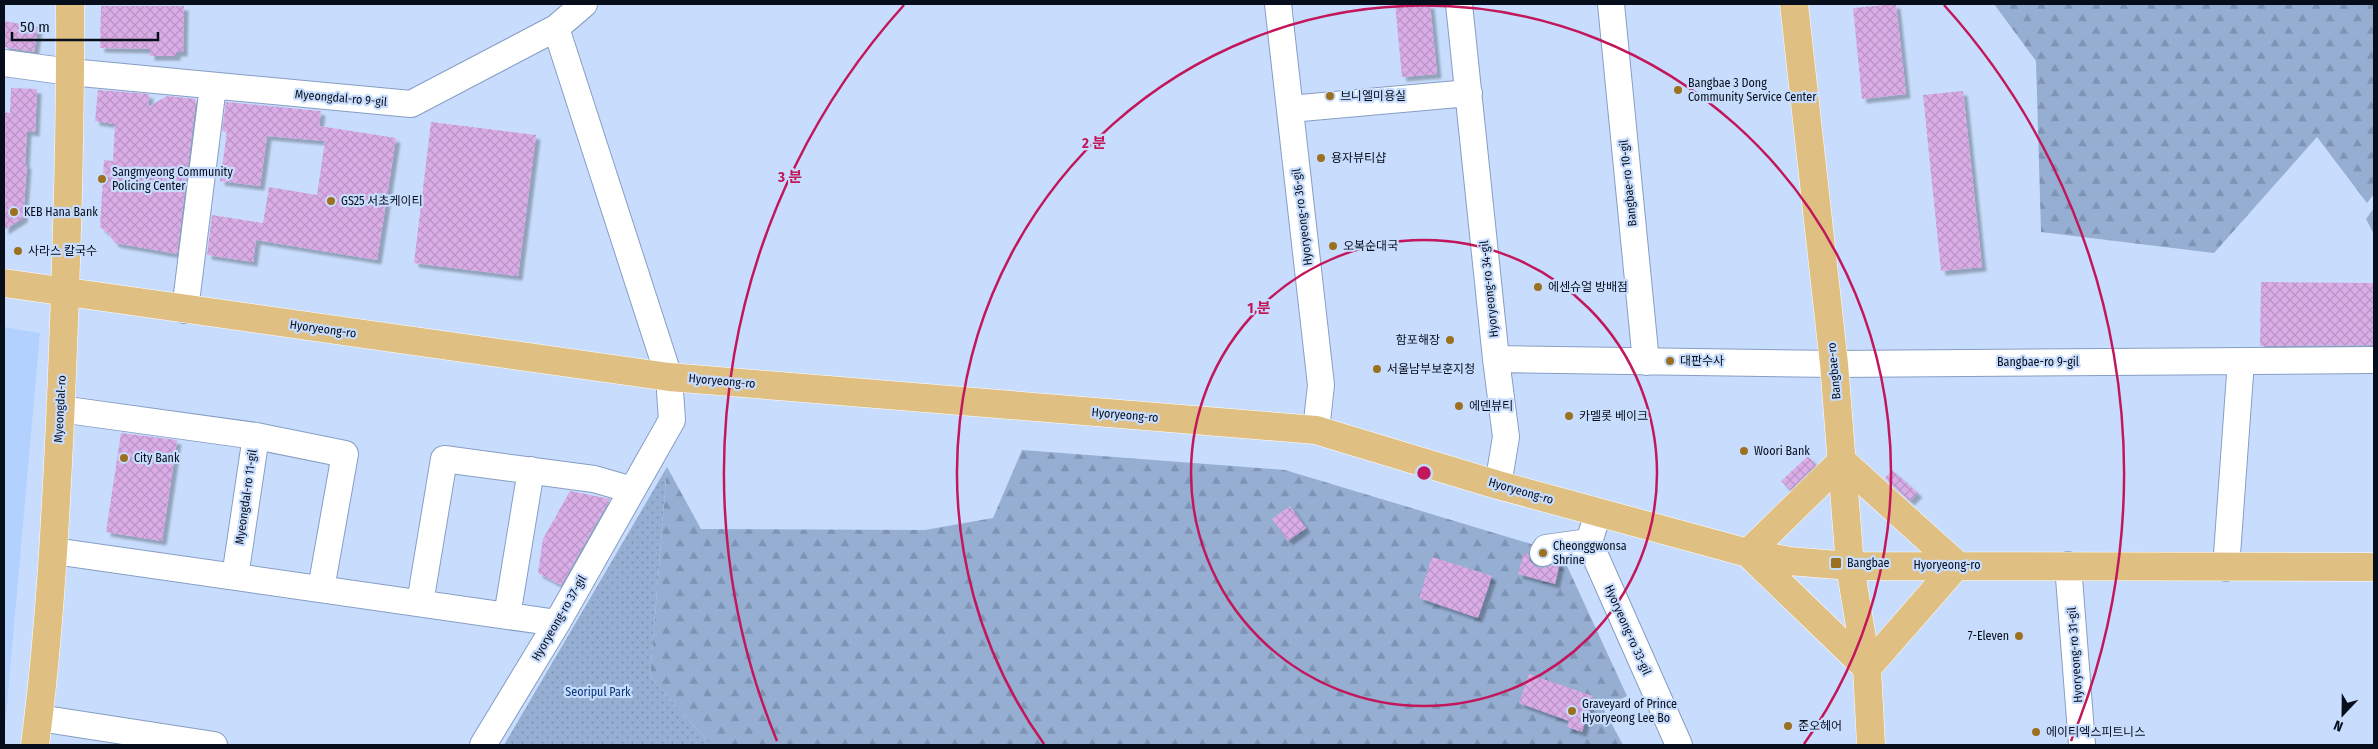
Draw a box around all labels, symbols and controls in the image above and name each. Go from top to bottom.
scale bar [12,10,159,42]
text: 50 m [20,18,50,36]
place label: Bangbae 3 Dong Community Service Center [1688,76,1817,104]
marker: Bangbae 3 Dong Community Service Center [1672,84,1684,96]
street label: Myeongdal-ro 9-gil [294,87,388,109]
place label: 브니엘미용실 [1340,89,1406,103]
marker: 브니엘미용실 [1324,90,1336,102]
text: 2 분 [1081,134,1106,152]
street label: Bangbae-ro 10-gil [1616,139,1640,227]
place label: 용자뷰티샵 [1331,151,1386,165]
marker: 용자뷰티샵 [1315,152,1327,164]
place label: Sangmyeong Community Policing Center [112,165,233,193]
text: 3 분 [777,168,802,186]
street label: Hyoryeong-ro 36-gil [1289,168,1315,266]
marker: Sangmyeong Community Policing Center [96,173,108,185]
place label: GS25 서초케이티 [341,194,423,208]
marker: GS25 서초케이티 [325,195,337,207]
place label: KEB Hana Bank [24,205,98,219]
marker: KEB Hana Bank [8,206,20,218]
place label: 오복순대국 [1343,239,1398,253]
marker: 오복순대국 [1327,240,1339,252]
street label: Hyoryeong-ro 34-gil [1477,240,1501,338]
place label: 사라스 칼국수 [28,244,97,258]
marker: 사라스 칼국수 [12,245,24,257]
place label: 에센슈얼 방배점 [1548,280,1628,294]
marker: 에센슈얼 방배점 [1532,281,1544,293]
text: 1 분 [1247,299,1271,317]
street label: Hyoryeong-ro [289,317,357,341]
place label: 함포해장 [1396,333,1440,347]
marker: 함포해장 [1444,334,1456,346]
street label: Bangbae-ro [1825,342,1843,400]
place label: 대판수사 [1680,354,1724,368]
marker: 대판수사 [1664,355,1676,367]
street label: Bangbae-ro 9-gil [1997,355,2079,369]
place label: 서울남부보훈지청 [1387,362,1475,376]
marker: 서울남부보훈지청 [1371,363,1383,375]
street label: Hyoryeong-ro [688,371,756,391]
street label: Myeongdal-ro [51,375,69,443]
place label: 에덴뷰티 [1469,399,1513,413]
marker: 에덴뷰티 [1453,400,1465,412]
street label: Hyoryeong-ro [1091,405,1159,425]
place label: 카멜롯 베이크 [1579,409,1648,423]
marker: 카멜롯 베이크 [1563,410,1575,422]
place label: Woori Bank [1754,444,1810,458]
marker: Woori Bank [1738,445,1750,457]
street label: Myeongdal-ro 11-gil [232,449,260,545]
place label: City Bank [134,451,180,465]
marker: City Bank [118,452,130,464]
centre of rings [1415,464,1433,482]
street label: Hyoryeong-ro [1487,475,1555,507]
place label: Cheonggwonsa Shrine [1553,539,1627,567]
marker: Cheonggwonsa Shrine [1537,547,1549,559]
marker: Bangbae [1829,556,1843,570]
place label: Bangbae [1847,556,1890,570]
street label: Hyoryeong-ro [1913,558,1981,572]
street label: Hyoryeong-ro 37-gil [529,573,589,663]
street label: Hyoryeong-ro 33-gil [1602,583,1654,677]
street label: Hyoryeong-ro 31-gil [2065,607,2085,703]
place label: 7-Eleven [1968,629,2009,643]
marker: 7-Eleven [2013,630,2025,642]
park label: Seoripul Park [565,685,631,699]
north arrow [2318,689,2368,739]
place label: Graveyard of Prince Hyoryeong Lee Bo [1582,697,1677,725]
marker: Graveyard of Prince Hyoryeong Lee Bo [1566,705,1578,717]
text: N [2331,716,2345,735]
place label: 준오헤어 [1798,719,1842,733]
marker: 준오헤어 [1782,720,1794,732]
place label: 에이티엑스피트니스 [2046,725,2145,739]
marker: 에이티엑스피트니스 [2030,726,2042,738]

